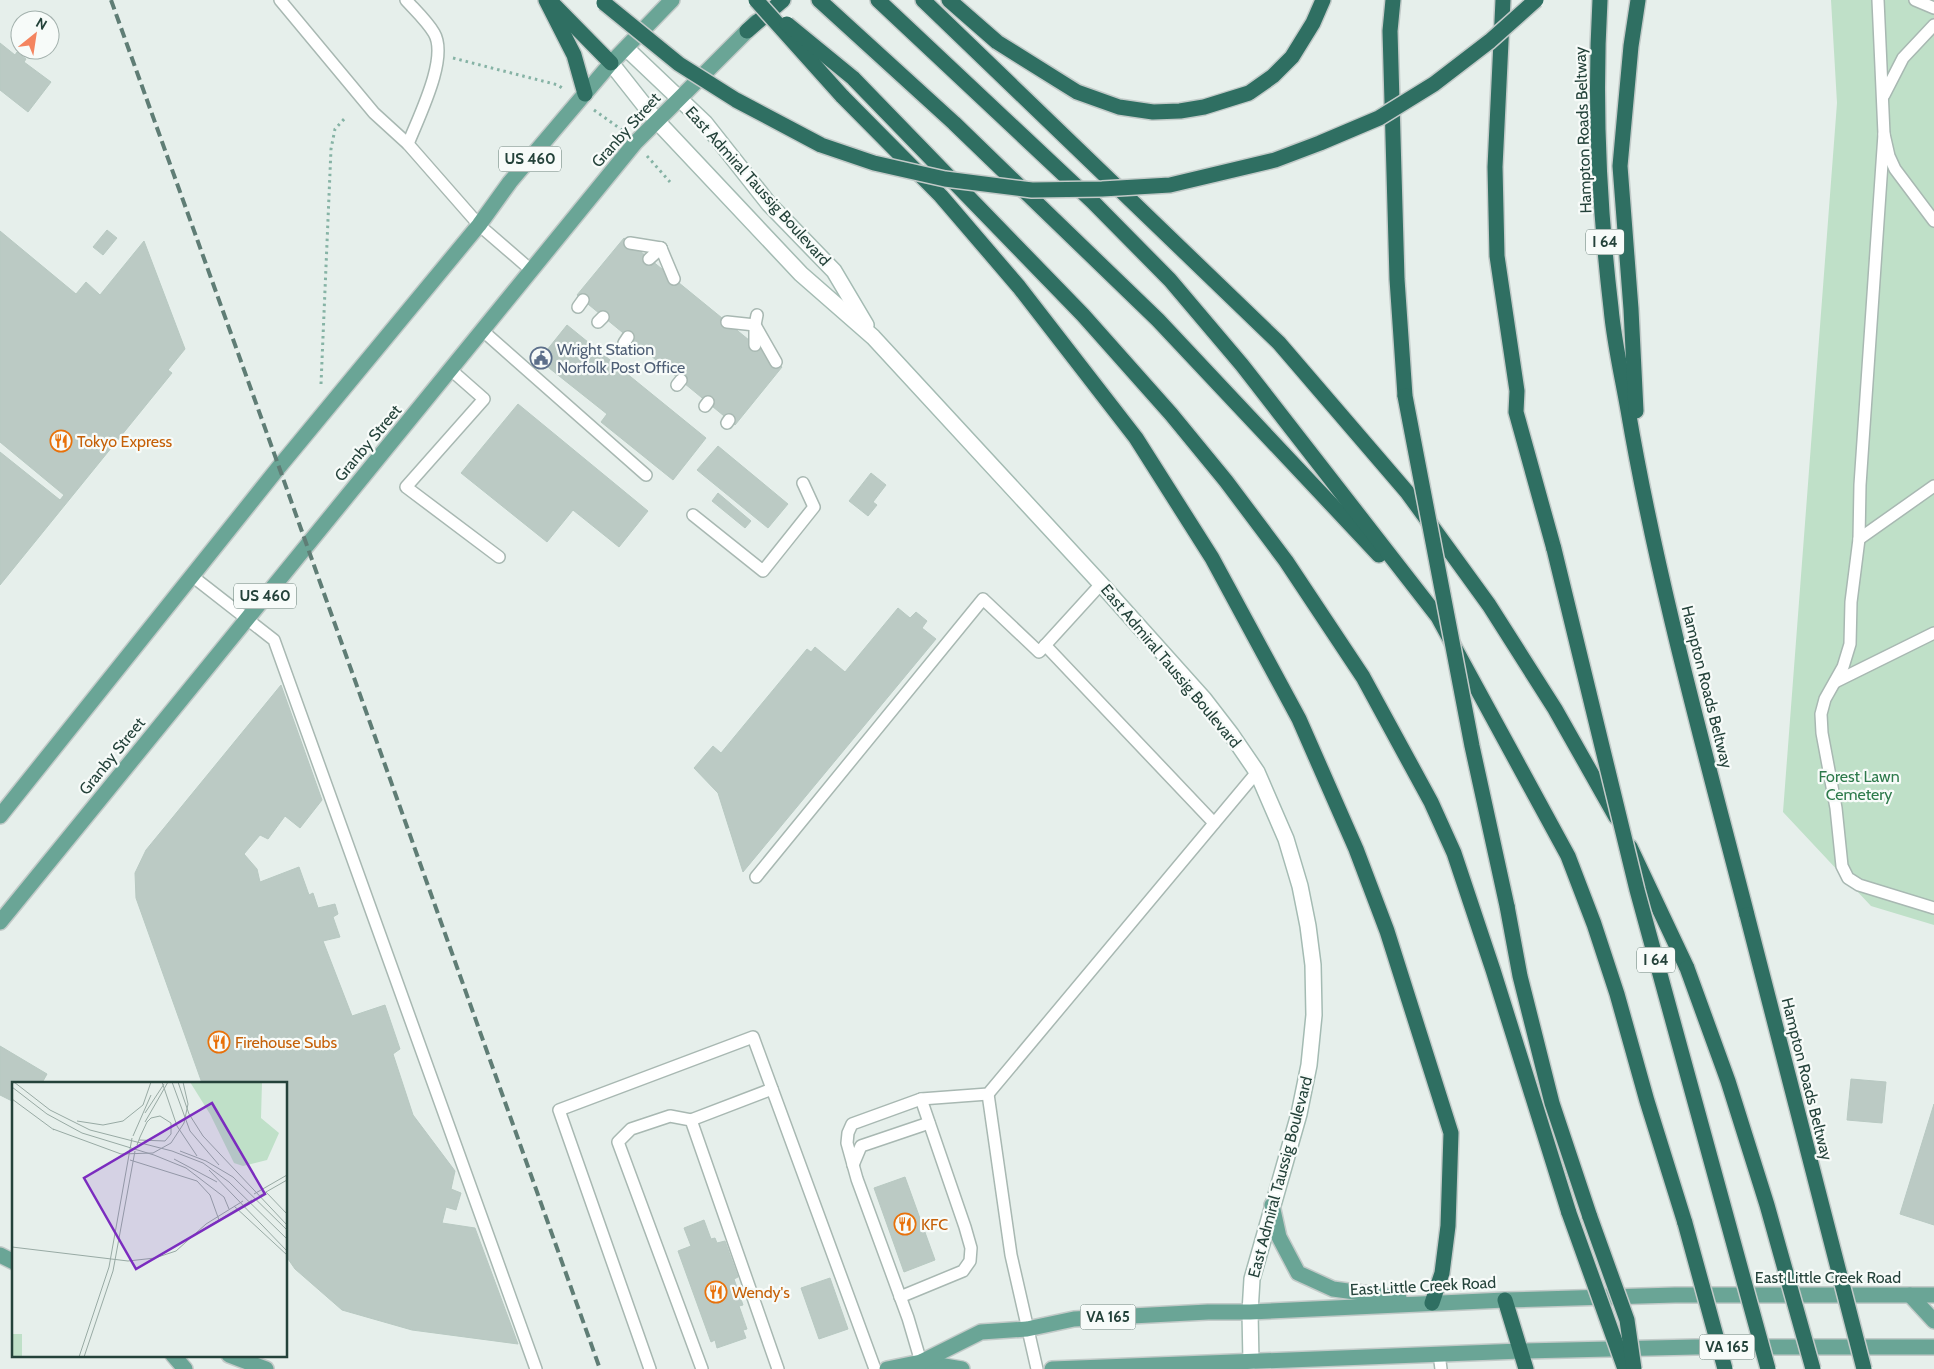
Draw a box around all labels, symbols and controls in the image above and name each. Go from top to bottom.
north arrow [10,10,60,60]
text: N [33,13,50,34]
street label: Hampton Roads Beltway [1571,46,1595,214]
street label: Granby Street [588,88,665,171]
street label: East Admiral Taussig Boulevard [681,102,835,270]
road number: US 460 [499,146,561,172]
road number: I 64 [1586,230,1624,254]
place label: Wright Station Norfolk Post Office [557,340,685,377]
public building icon: Wright Station Norfolk Post Office [529,346,553,370]
street label: Granby Street [331,401,406,485]
restaurant icon: Tokyo Express [49,429,73,453]
place label: Tokyo Express [77,432,173,451]
street label: East Admiral Taussig Boulevard [1097,580,1245,752]
road number: US 460 [234,584,296,608]
street label: Hampton Roads Beltway [1678,604,1736,770]
street label: Granby Street [75,713,149,798]
park label: Forest Lawn Cemetery [1818,767,1900,804]
road number: I 64 [1637,948,1675,972]
street label: Hampton Roads Beltway [1778,996,1836,1162]
restaurant icon: Firehouse Subs [207,1030,231,1054]
place label: Firehouse Subs [235,1033,337,1052]
street label: East Admiral Taussig Boulevard [1244,1074,1316,1280]
inset map [12,1082,288,1356]
restaurant icon: KFC [893,1212,917,1236]
place label: KFC [921,1215,948,1234]
street label: East Little Creek Road [1755,1268,1901,1287]
street label: East Little Creek Road [1349,1273,1497,1299]
restaurant icon: Wendy's [704,1280,728,1304]
place label: Wendy's [732,1283,790,1302]
road number: VA 165 [1080,1304,1136,1330]
road number: VA 165 [1700,1334,1754,1360]

